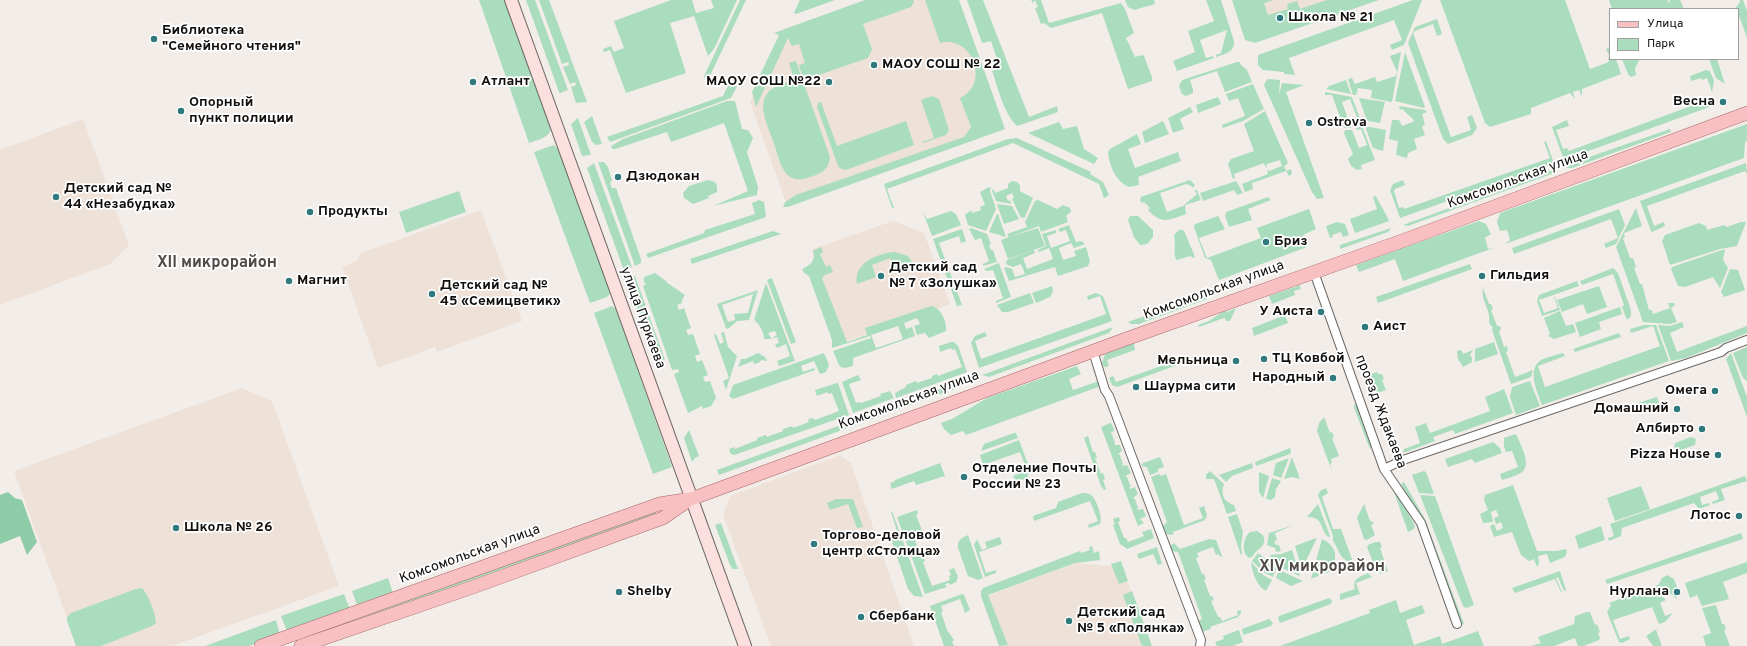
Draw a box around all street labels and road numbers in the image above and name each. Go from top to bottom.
street label: Комсомольская улица [1445,147,1591,213]
street label: Комсомольская улица [1141,258,1287,324]
street label: улица Пуркаева [616,265,668,371]
street label: проезд Ждакаева [1351,353,1409,471]
street label: Комсомольская улица [836,368,982,434]
street label: Комсомольская улица [397,522,543,588]

